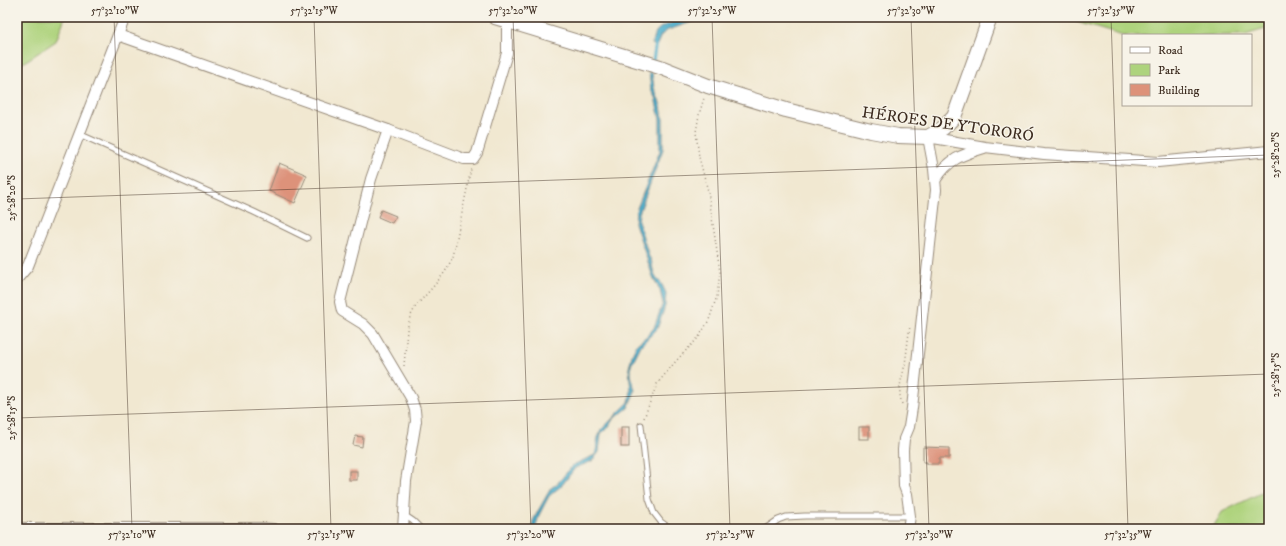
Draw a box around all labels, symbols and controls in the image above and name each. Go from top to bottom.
text: 57°32'10"W [91,5,140,17]
text: 57°32'15"W [290,5,339,17]
text: 57°32'20"W [488,5,538,17]
text: 57°32'25"W [688,5,737,17]
text: 57°32'30"W [887,5,936,17]
text: 57°32'35"W [1087,5,1136,17]
legend [1122,34,1252,106]
text: Road [1158,43,1183,58]
text: Park [1158,63,1180,78]
text: Building [1158,83,1199,98]
street label: HÉROES DE YTORORÓ [861,102,1035,146]
text: 25°28'20"S [1270,132,1282,178]
text: 25°28'20"S [6,175,18,221]
text: 25°28'15"S [1270,353,1282,397]
text: 25°28'15"S [6,396,18,440]
text: 57°32'10"W [108,529,157,541]
text: 57°32'15"W [307,529,356,541]
text: 57°32'20"W [506,529,556,541]
text: 57°32'25"W [706,529,755,541]
text: 57°32'30"W [905,529,954,541]
text: 57°32'35"W [1104,529,1153,541]

